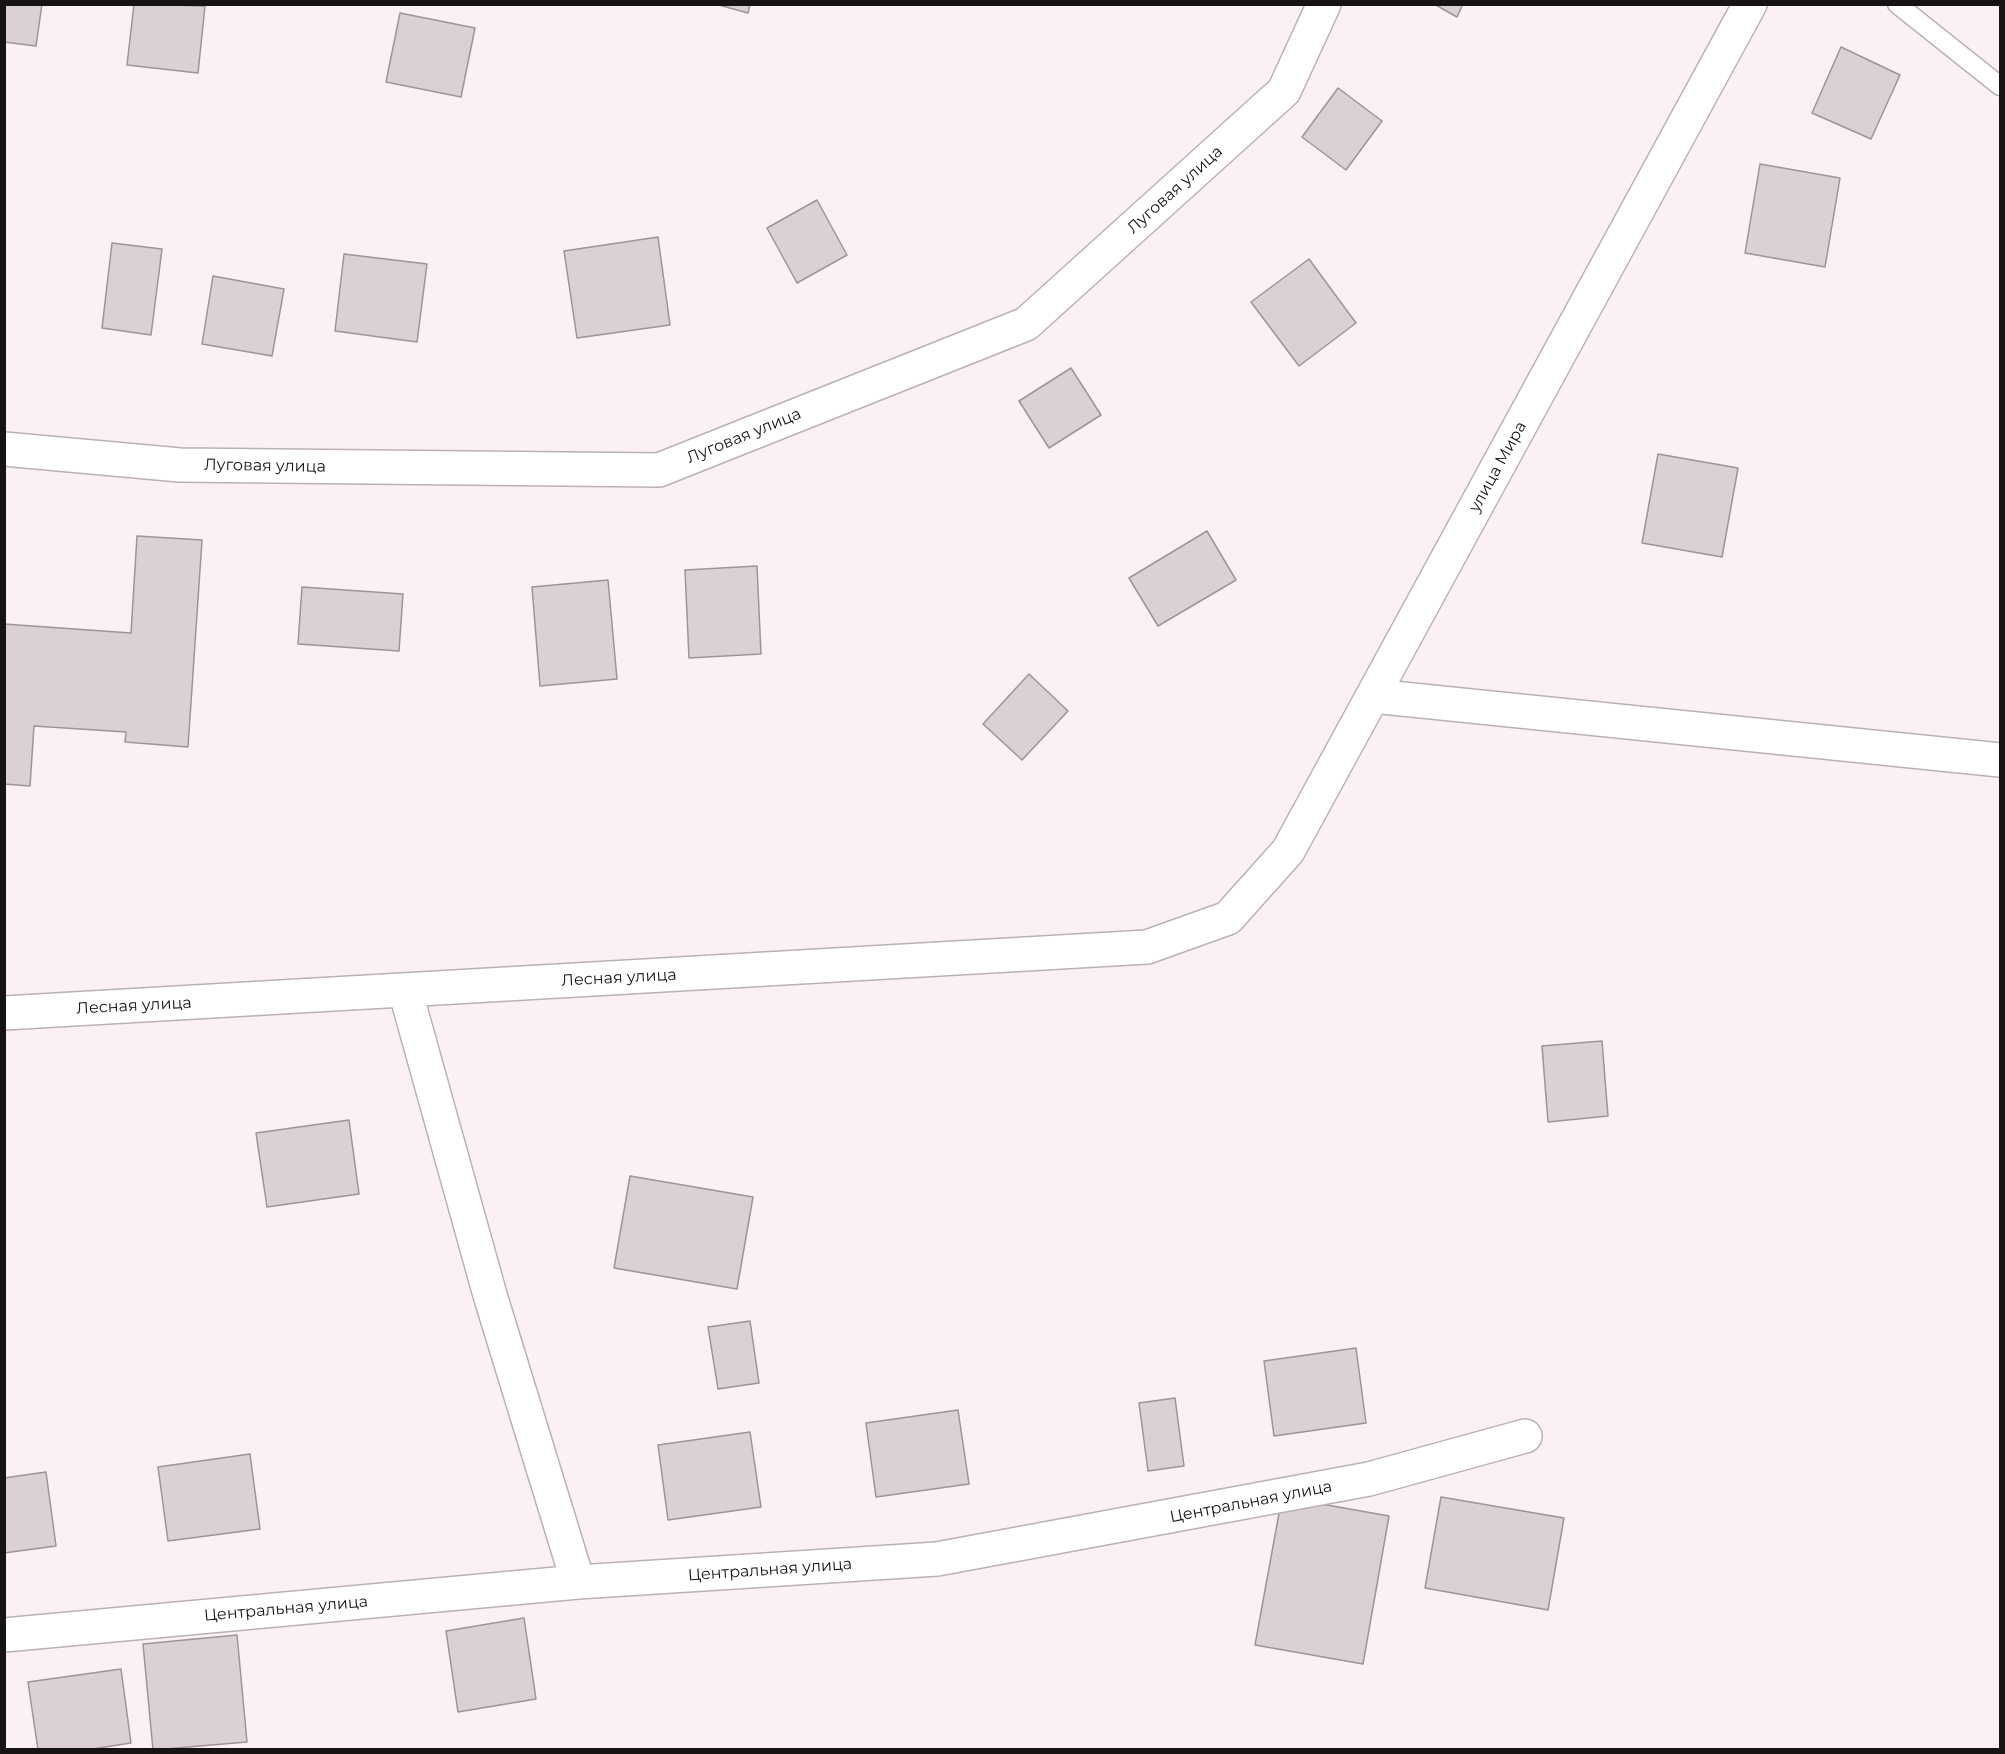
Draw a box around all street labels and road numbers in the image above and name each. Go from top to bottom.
street label: Луговая улица [1123,142,1227,238]
street label: Луговая улица [684,404,804,468]
street label: улица Мира [1465,418,1531,516]
street label: Луговая улица [204,455,326,477]
street label: Лесная улица [561,965,677,991]
street label: Лесная улица [76,993,192,1019]
street label: Центральная улица [1168,1477,1334,1527]
street label: Центральная улица [687,1555,853,1585]
street label: Центральная улица [203,1592,369,1626]

